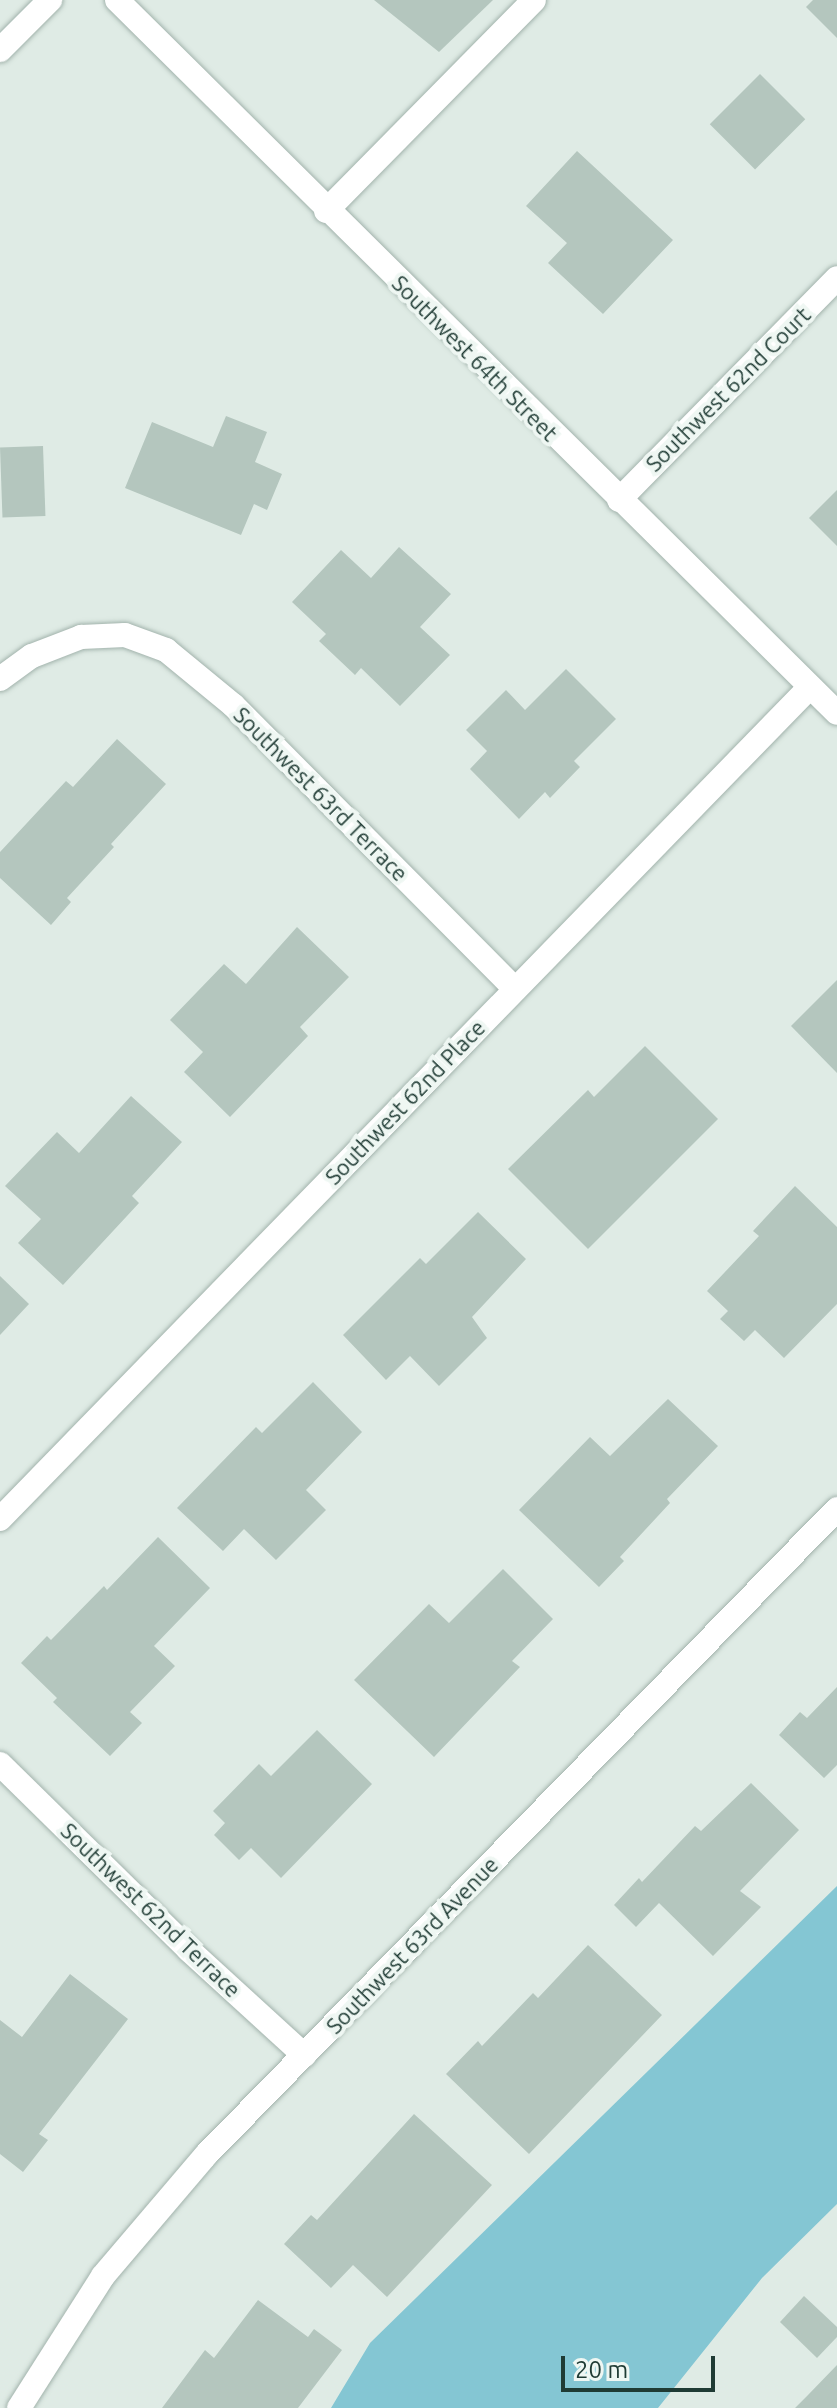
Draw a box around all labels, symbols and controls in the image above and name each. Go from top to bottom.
street label: Southwest 64th Street [387,270,563,446]
street label: Southwest 62nd Court [640,301,816,477]
street label: Southwest 63rd Terrace [229,702,413,886]
street label: Southwest 62nd Place [320,1014,490,1190]
street label: Southwest 62nd Terrace [56,1817,246,2003]
street label: Southwest 63rd Avenue [321,1851,503,2039]
scale bar [565,2340,719,2390]
text: 20 m [575,2356,628,2383]

